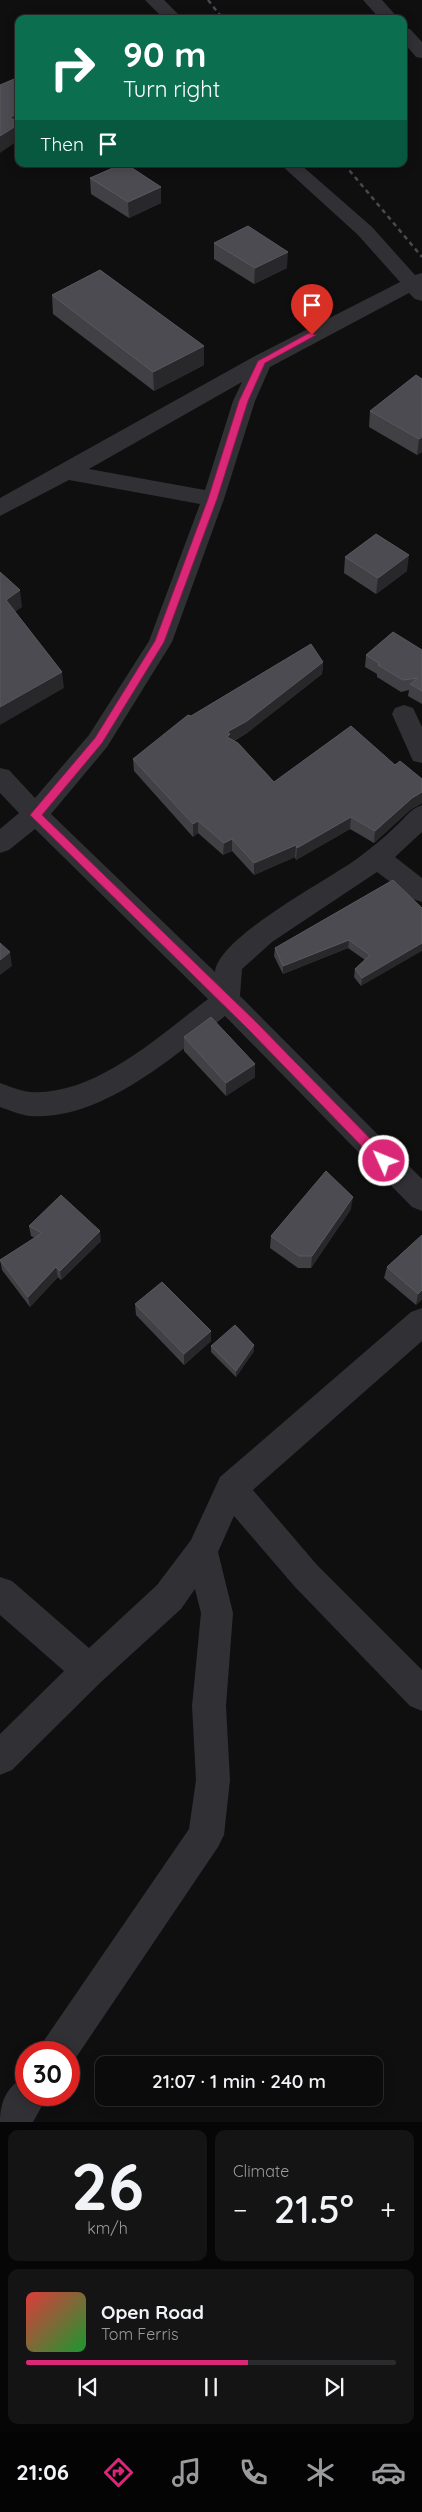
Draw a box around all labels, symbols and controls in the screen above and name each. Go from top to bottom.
text: 90 m [123,32,206,76]
icon: right [40,35,105,100]
text: Turn right [123,75,220,103]
icon: arrive [94,130,122,158]
text: Then [40,132,84,156]
pin [291,284,333,335]
icon: arrive [298,291,326,319]
position arrow [357,1134,409,1186]
speed limit sign: 30 [15,2041,80,2106]
text: 21:07 · 1 min · 240 m [152,2069,326,2093]
text: 26 [71,2145,144,2226]
text: Climate [233,2161,289,2181]
text: 21.5° [274,2185,354,2233]
text: − [233,2192,248,2227]
text: + [380,2192,396,2227]
text: km/h [87,2218,128,2238]
text: Open Road [101,2300,204,2324]
text: Tom Ferris [101,2324,178,2344]
icon: previous [74,2373,102,2401]
icon: pause [197,2373,225,2401]
icon: next [320,2373,348,2401]
icon: directions [101,2455,136,2490]
icon: music [169,2455,204,2490]
icon: phone [236,2455,271,2490]
icon: climate [303,2455,338,2490]
icon: car [371,2455,406,2490]
text: 21:06 [16,2458,69,2486]

